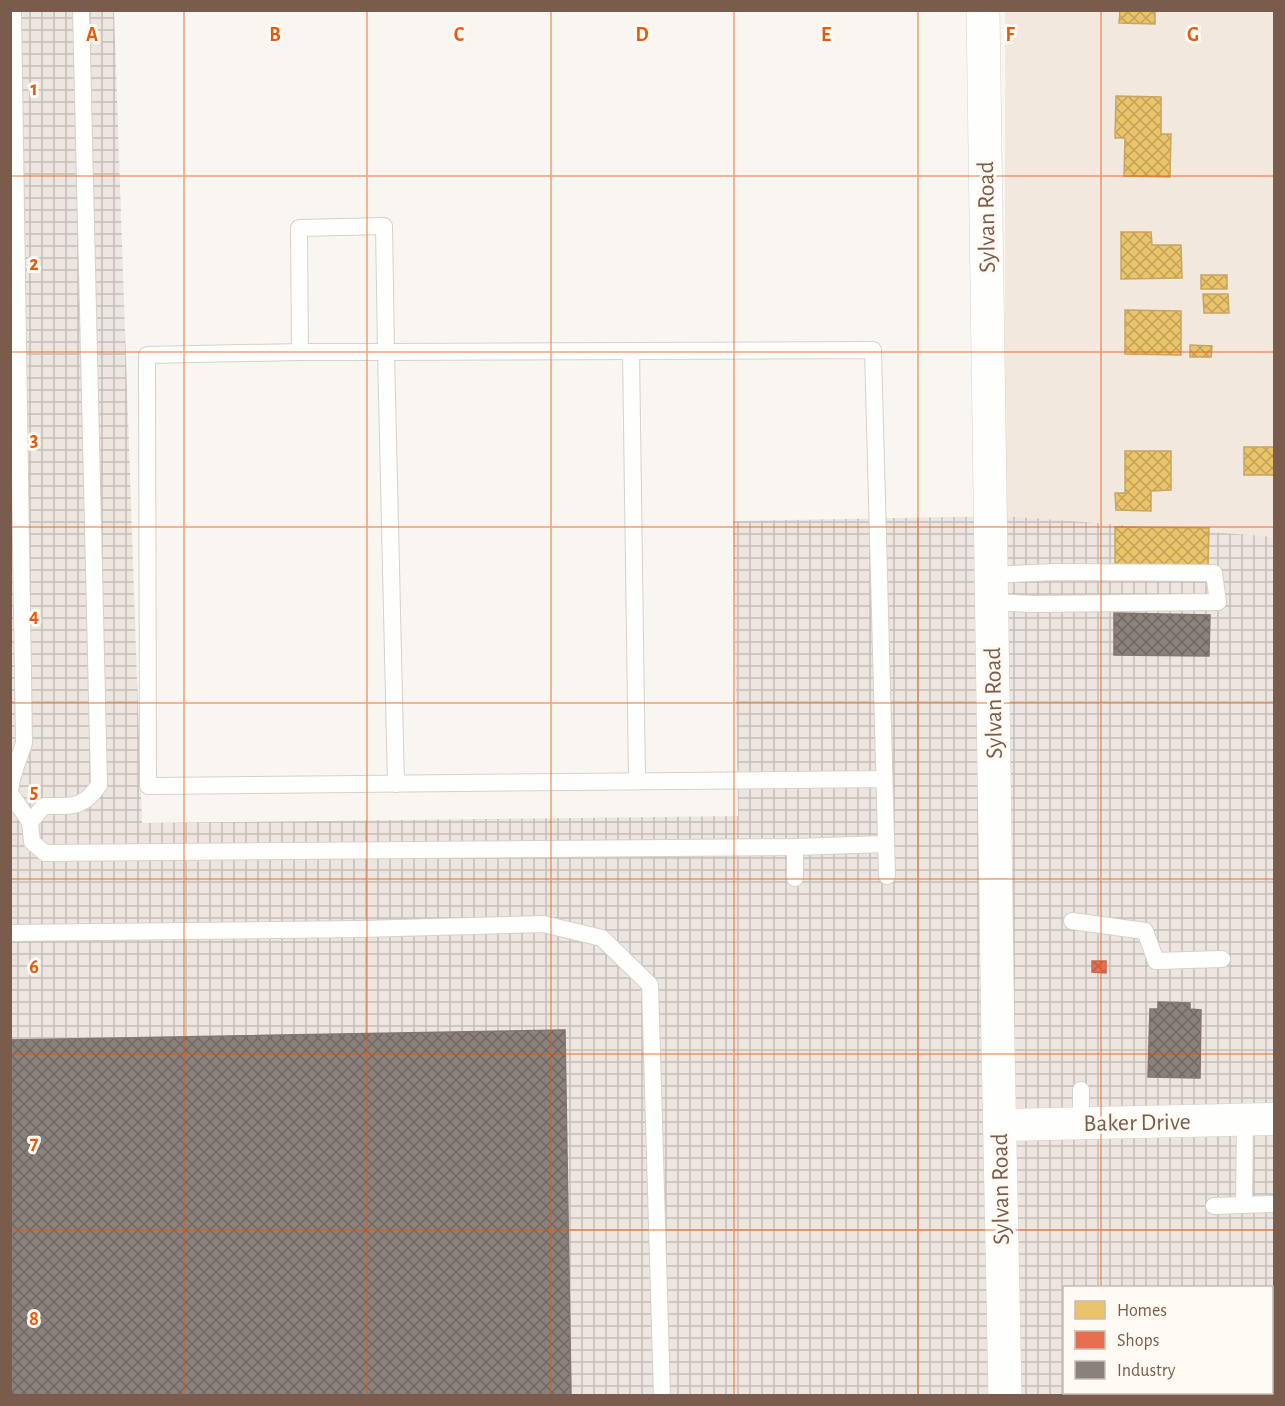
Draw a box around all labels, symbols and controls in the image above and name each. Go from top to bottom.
text: A [86,25,98,45]
text: B [269,25,281,45]
text: C [454,25,465,45]
text: D [635,25,649,45]
text: E [821,25,831,45]
text: F [1005,25,1015,45]
text: G [1187,25,1199,45]
text: 1 [30,79,38,99]
street label: Sylvan Road [974,161,1000,273]
text: 2 [29,254,39,274]
text: 3 [30,430,38,450]
text: 4 [29,606,39,626]
street label: Sylvan Road [981,647,1007,759]
text: 5 [30,782,38,802]
text: 6 [29,957,39,977]
street label: Baker Drive [1083,1110,1191,1136]
text: 7 [30,1133,39,1153]
street label: Sylvan Road [988,1133,1014,1245]
legend [1063,1286,1273,1394]
text: Homes [1117,1302,1167,1320]
text: 8 [29,1309,39,1329]
text: Shops [1117,1332,1159,1350]
text: Industry [1117,1362,1176,1380]

